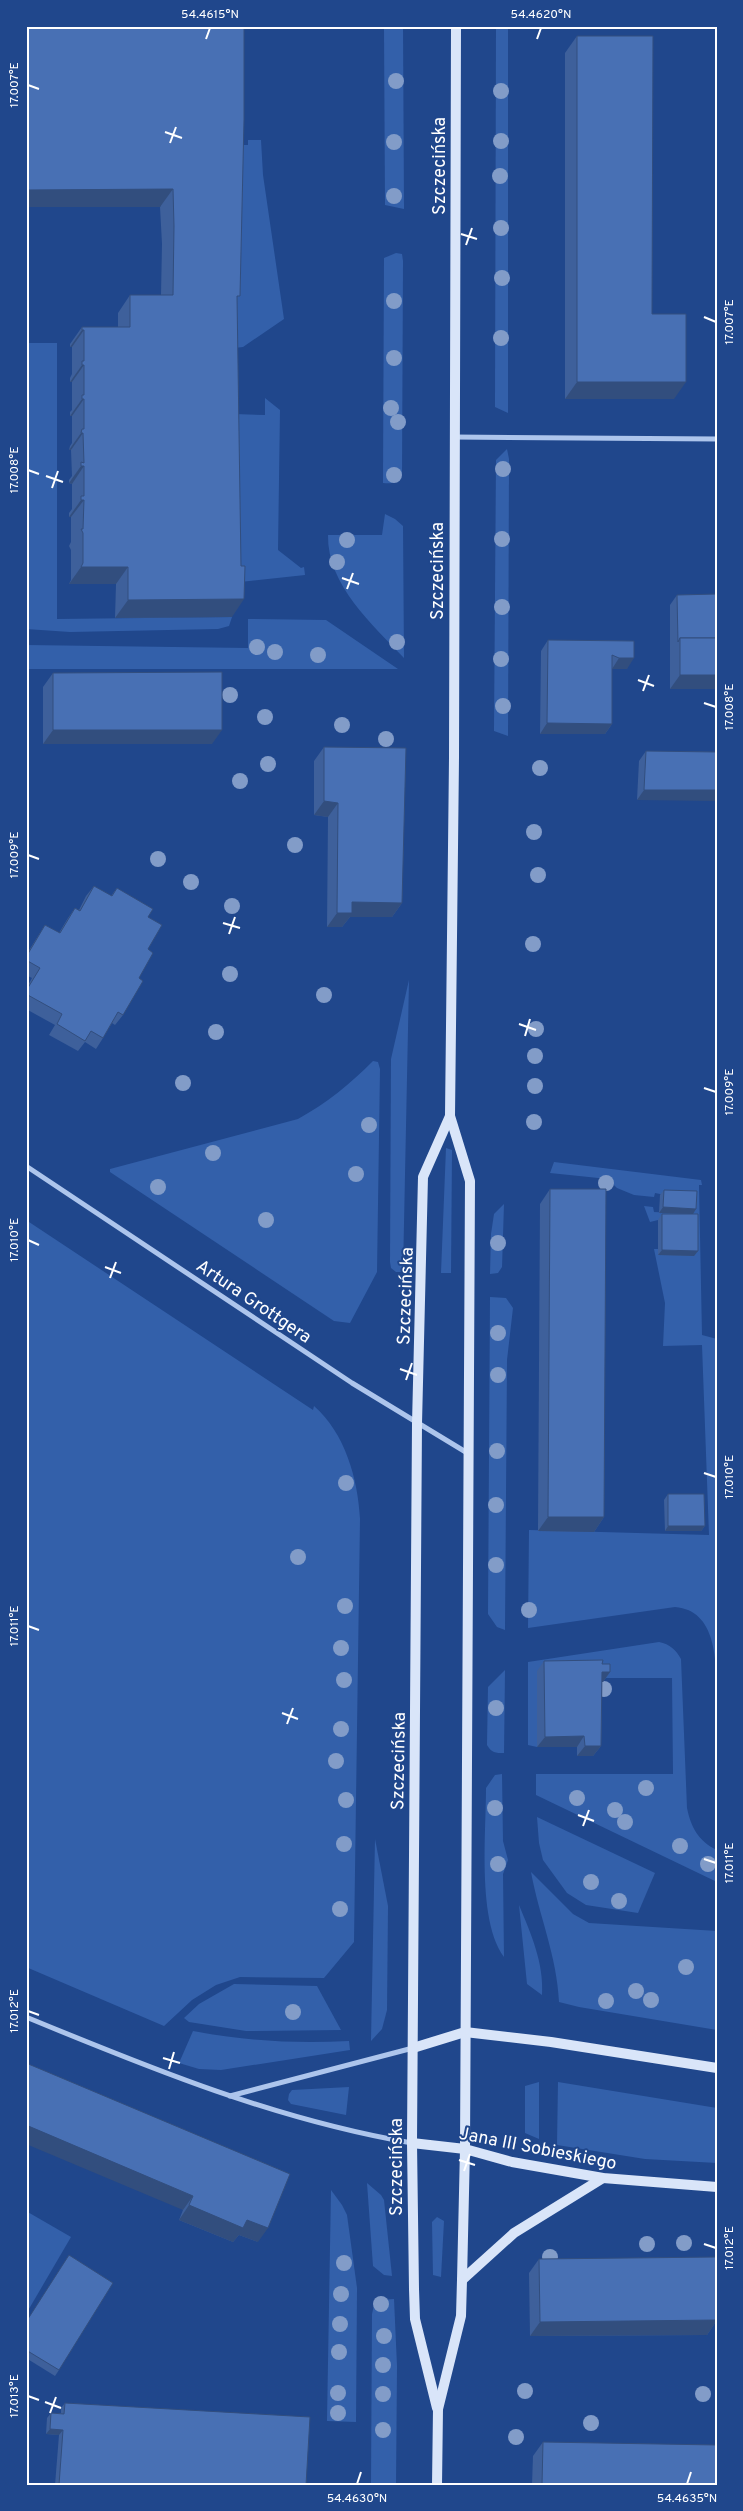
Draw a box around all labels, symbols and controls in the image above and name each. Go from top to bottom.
text: 54.4615°N [181,7,239,23]
text: 54.4620°N [511,7,571,23]
text: 17.007°E [7,62,23,108]
street label: Szczecińska [429,117,452,215]
text: 17.007°E [722,299,738,345]
text: 17.008°E [7,447,23,493]
street label: Szczecińska [427,522,450,620]
text: 17.008°E [722,684,738,730]
text: 17.009°E [7,832,23,878]
text: 17.009°E [722,1069,738,1115]
text: 17.010°E [7,1218,23,1262]
street label: Szczecińska [393,1247,420,1346]
street label: Artura Grottgera [191,1255,315,1349]
text: 17.010°E [722,1455,738,1499]
text: 17.011°E [7,1606,23,1646]
street label: Szczecińska [387,1712,412,1810]
text: 17.011°E [722,1843,738,1883]
text: 17.012°E [7,1989,23,2033]
street label: Szczecińska [386,2118,409,2216]
street label: Jana III Sobieskiego [457,2123,619,2176]
text: 17.012°E [722,2226,738,2270]
text: 17.013°E [7,2374,23,2418]
text: 54.4630°N [327,2491,387,2507]
text: 54.4635°N [657,2491,717,2507]

